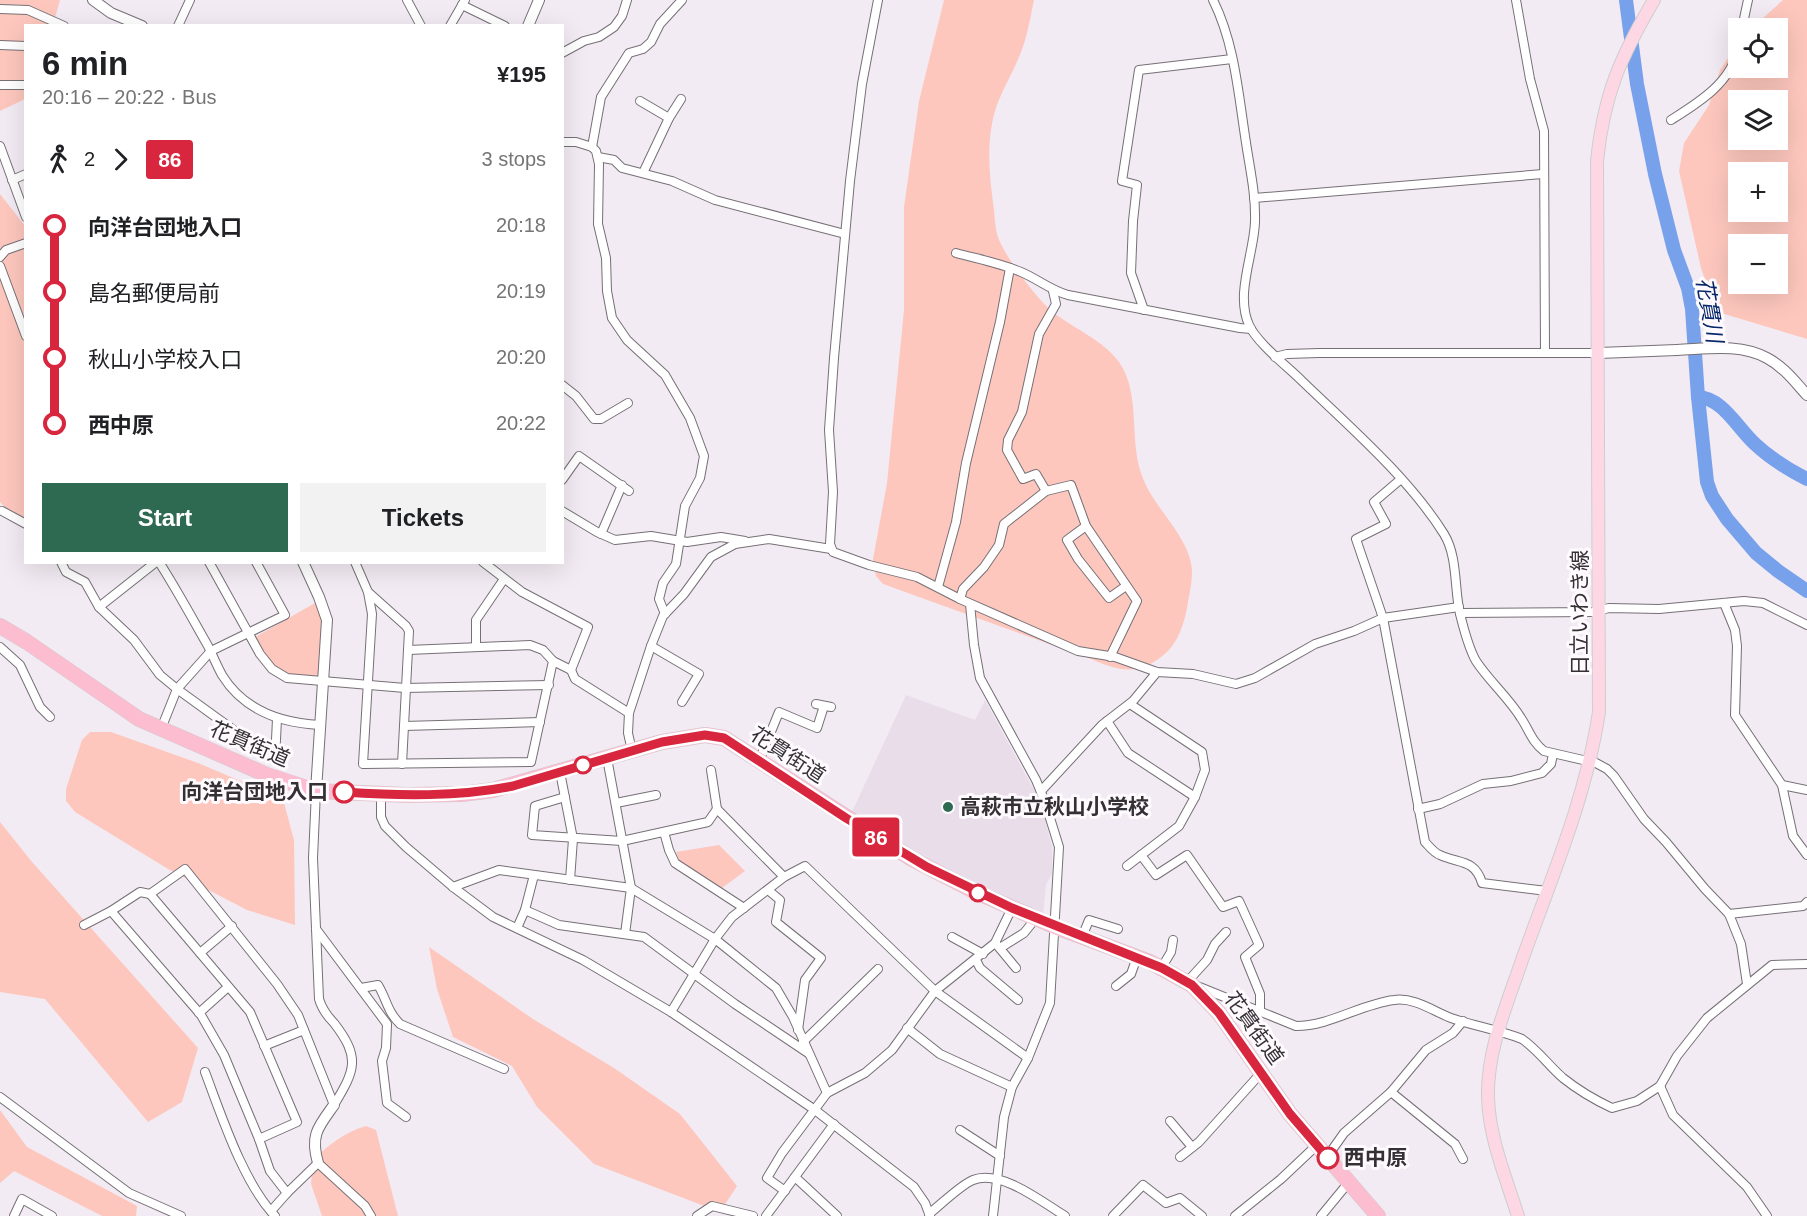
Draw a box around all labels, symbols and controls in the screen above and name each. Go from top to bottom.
map controls [1728,18,1788,294]
button: locate [1728,18,1788,78]
text: 6 min [42,45,128,82]
text: ¥195 [497,62,546,87]
text: 20:16 – 20:22 · Bus [42,86,217,108]
button: layers [1728,90,1788,150]
icon: walk [42,143,75,176]
icon: forward [104,143,137,176]
text: 2 [84,148,95,170]
text: 86 [158,148,181,171]
text: 3 stops [482,148,546,170]
button: + [1728,162,1788,222]
text: 20:18 [496,214,546,236]
text: 向洋台団地入口 [88,215,242,240]
button: − [1728,234,1788,294]
water label: 花貫川 [1691,275,1728,347]
text: 20:19 [496,280,546,302]
text: 島名郵便局前 [88,281,220,306]
text: 20:20 [496,346,546,368]
text: 秋山小学校入口 [88,347,242,372]
text: 20:22 [496,412,546,434]
text: 西中原 [88,413,154,438]
button: Start [42,483,288,552]
button: Tickets [300,483,546,552]
street label: 日立いわき線 [1568,550,1591,676]
street label: 花貫街道 [207,717,293,771]
street label: 花貫街道 [747,722,830,787]
unlabelled marker [574,756,592,774]
place label: 向洋台団地入口 [181,780,328,803]
marker: 向洋台団地入口 [333,781,355,803]
place label: 高萩市立秋山小学校 [960,795,1149,818]
marker: 高萩市立秋山小学校 [941,800,955,814]
line badge: 86 [849,818,903,856]
text: 86 [864,826,888,849]
unlabelled marker [969,884,987,902]
street label: 花貫街道 [1220,987,1288,1068]
place label: 西中原 [1344,1146,1407,1169]
marker: 西中原 [1317,1147,1339,1169]

